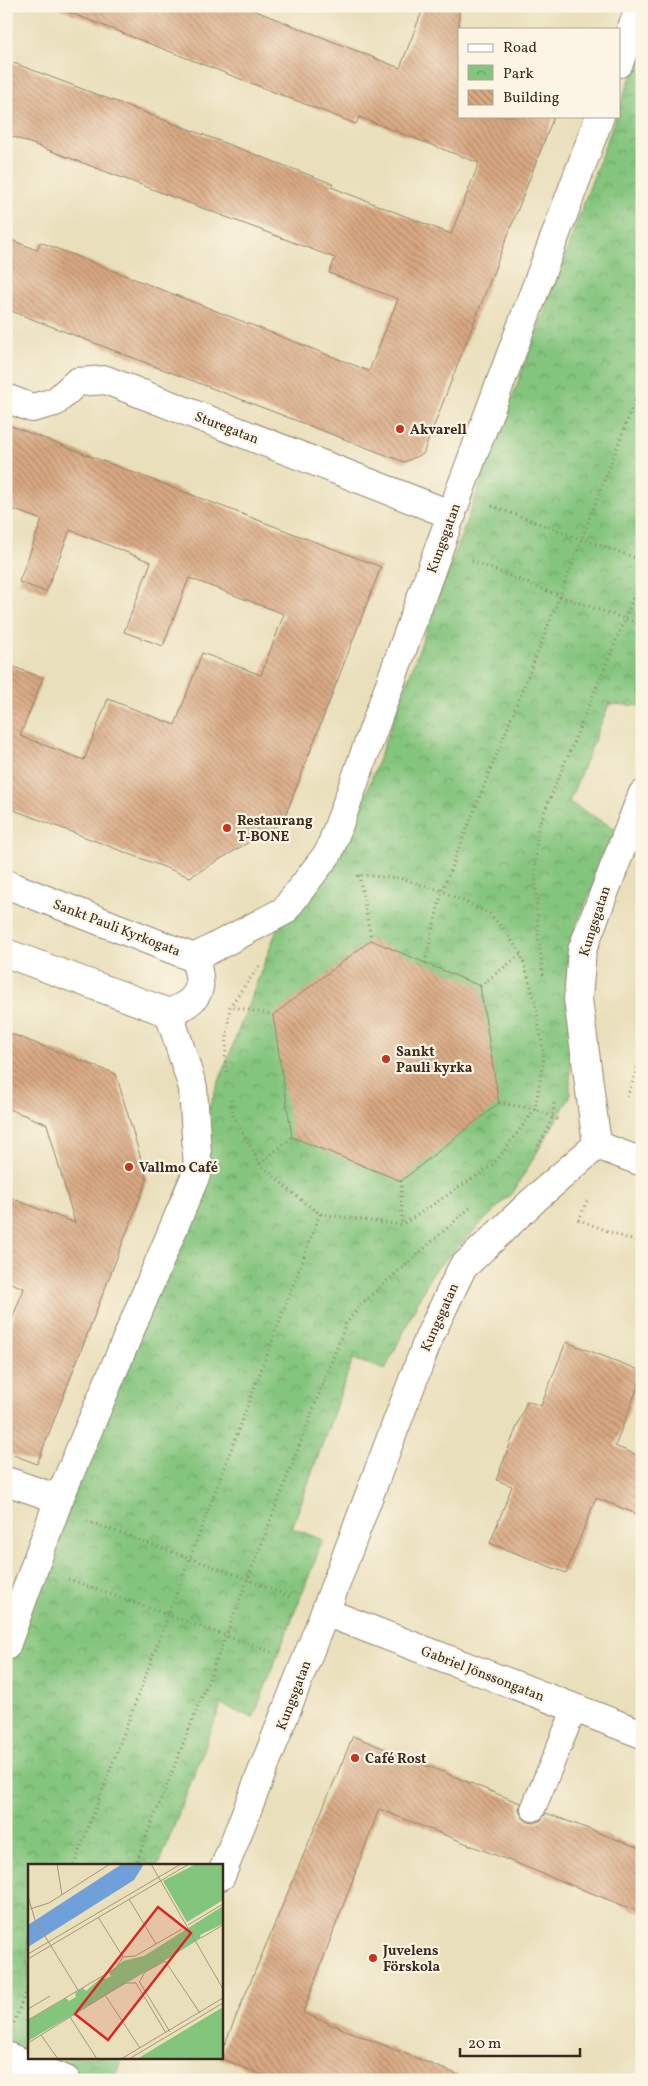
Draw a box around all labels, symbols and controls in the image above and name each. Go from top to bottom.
legend [458,28,620,118]
text: Road [503,38,537,59]
text: Park [503,64,534,85]
text: Building [503,88,560,109]
street label: Sturegatan [192,407,261,449]
place label: Akvarell [410,421,467,440]
marker: Akvarell [394,423,406,435]
street label: Kungsgatan [423,501,466,576]
place label: Restaurang T-BONE [237,812,313,847]
marker: Restaurang T-BONE [221,822,233,834]
street label: Kungsgatan [575,884,616,959]
street label: Sankt Pauli Kyrkogata [50,895,183,962]
place label: Sankt Pauli kyrka [396,1043,473,1078]
marker: Sankt Pauli kyrka [380,1053,392,1065]
place label: Vallmo Café [139,1159,218,1178]
marker: Vallmo Café [123,1161,135,1173]
street label: Kungsgatan [417,1280,464,1355]
street label: Gabriel Jönssongatan [418,1642,547,1707]
street label: Kungsgatan [272,1658,316,1733]
place label: Café Rost [365,1750,426,1769]
marker: Café Rost [349,1752,361,1764]
inset map [28,1864,222,2058]
place label: Juvelens Förskola [382,1942,441,1977]
marker: Juvelens Förskola [367,1952,379,1964]
scale bar [460,2026,580,2058]
text: 20 m [468,2034,501,2055]

